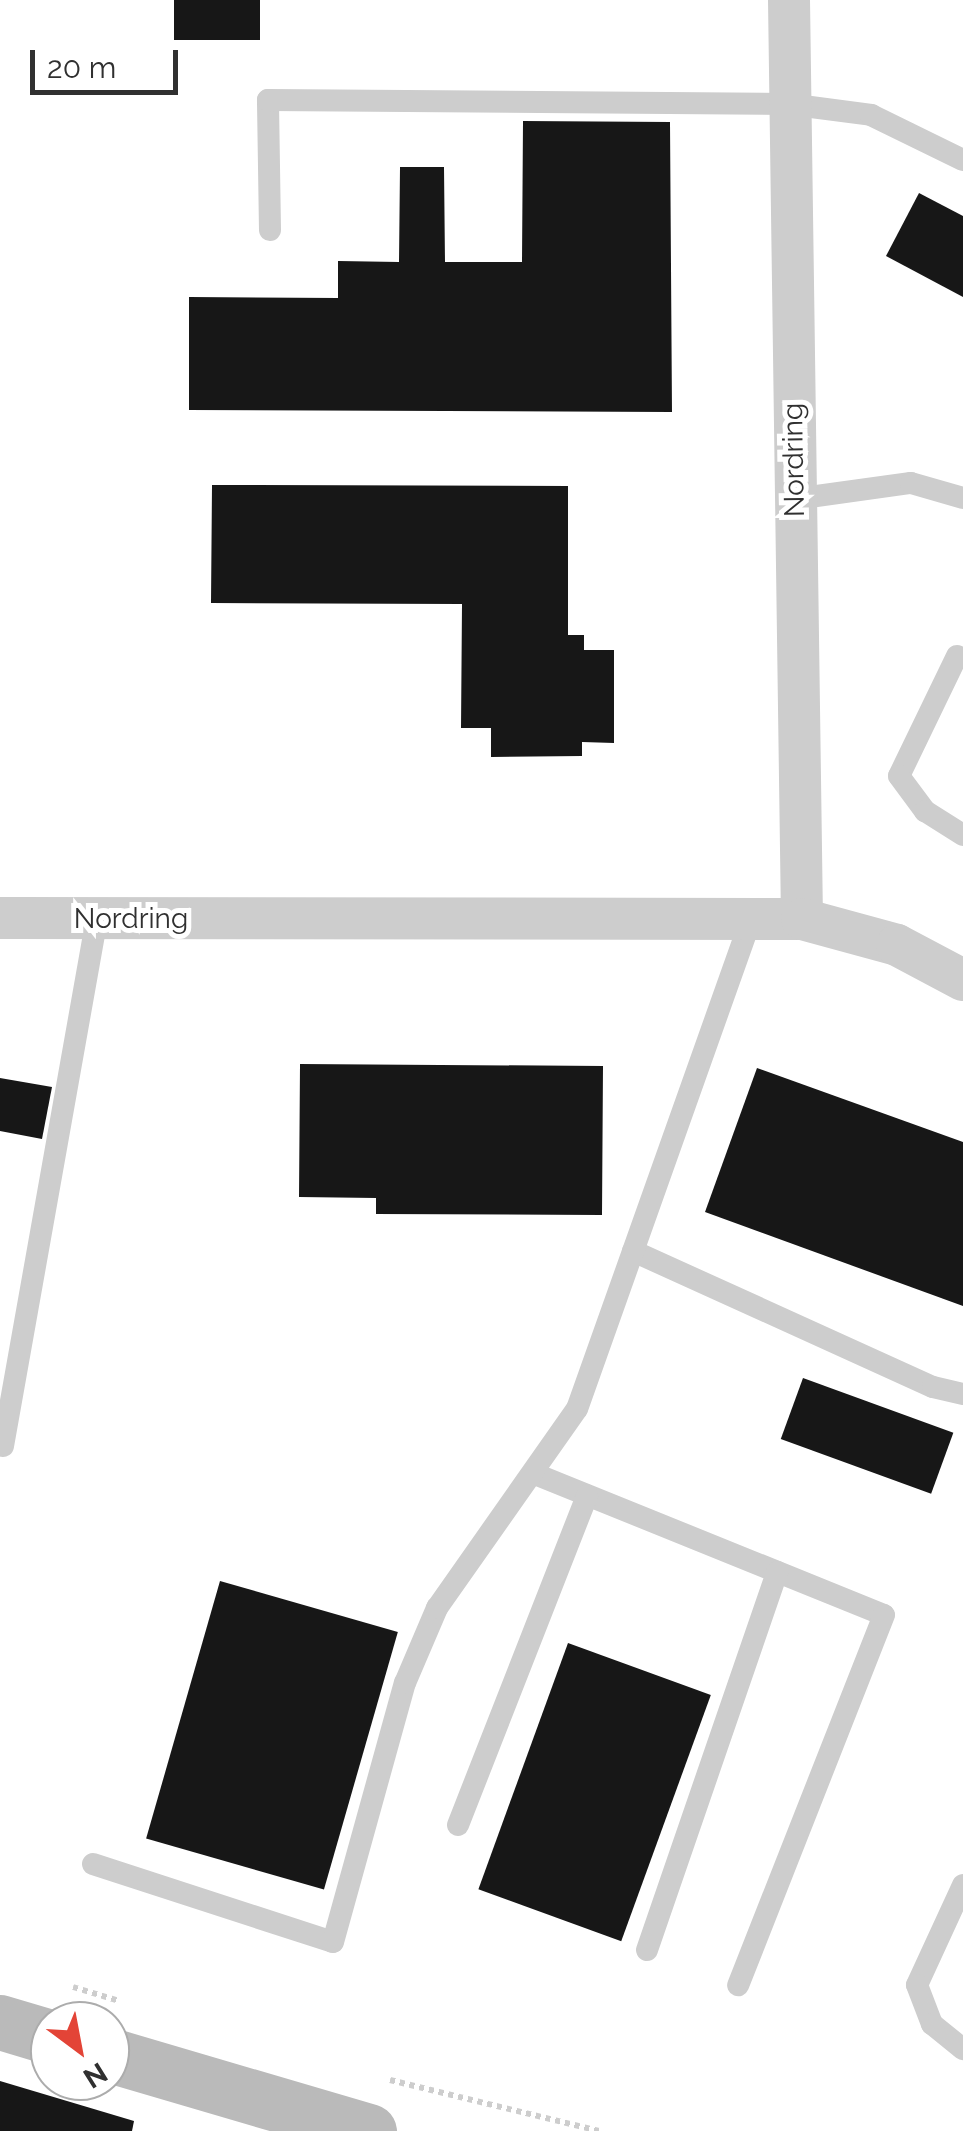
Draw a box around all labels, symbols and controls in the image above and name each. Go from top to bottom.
scale bar [35,30,182,92]
text: 20 m [47,50,116,85]
street label: Nordring [776,402,812,518]
street label: Nordring [74,902,188,936]
north arrow [30,2001,130,2101]
text: N [77,2056,113,2095]

